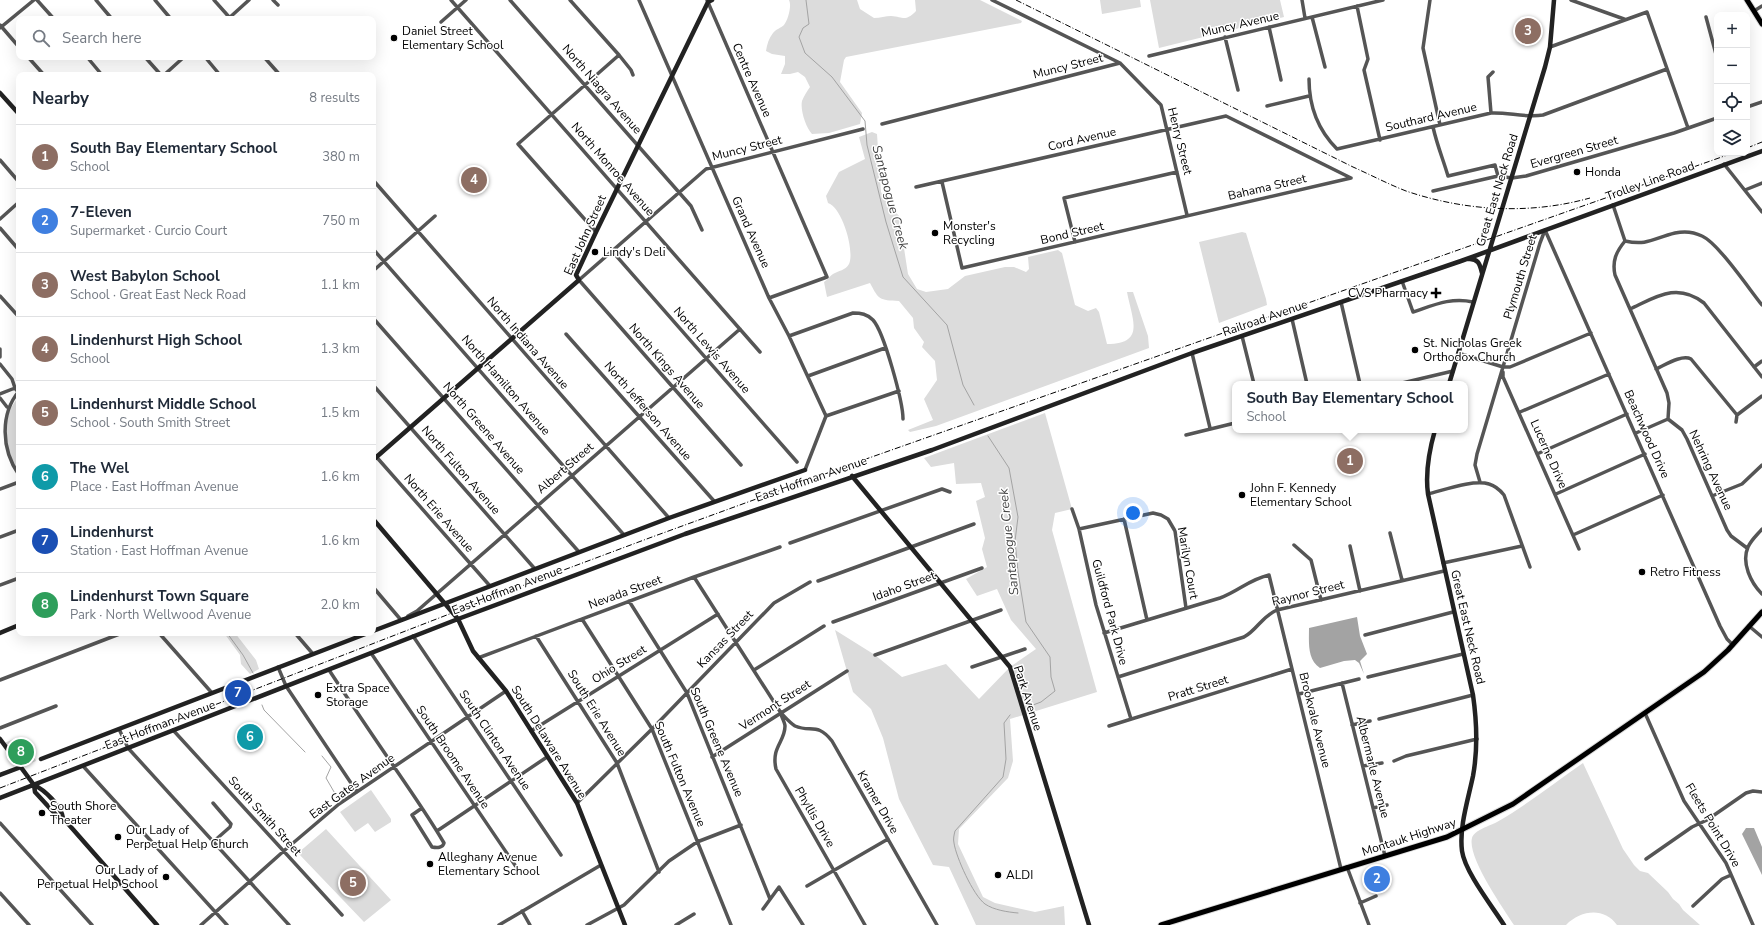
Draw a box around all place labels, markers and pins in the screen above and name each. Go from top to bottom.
pin: 3 [1515,16,1541,46]
place label: Daniel Street Elementary School [402,23,504,53]
marker: Daniel Street Elementary School [389,33,399,43]
place label: Honda [1585,164,1621,180]
pin: 4 [461,165,487,195]
marker: Honda [1572,167,1582,177]
place label: Monster's Recycling [943,218,996,248]
marker: Monster's Recycling [930,228,940,238]
place label: Lindy's Deli [603,244,665,260]
marker: Lindy's Deli [590,247,600,257]
place label: CVS Pharmacy [1348,285,1429,301]
marker: CVS Pharmacy [1431,288,1441,298]
place label: St. Nicholas Greek Orthodox Church [1423,335,1523,365]
marker: St. Nicholas Greek Orthodox Church [1410,345,1420,355]
pin: 1 [1337,446,1363,476]
place label: John F. Kennedy Elementary School [1249,480,1352,510]
marker: John F. Kennedy Elementary School [1237,490,1247,500]
place label: Retro Fitness [1650,564,1721,580]
marker: Retro Fitness [1637,567,1647,577]
pin: 7 [225,678,251,708]
place label: Extra Space Storage [326,680,390,710]
marker: Extra Space Storage [313,690,323,700]
pin: 6 [237,722,263,752]
pin: 8 [8,737,34,767]
place label: South Shore Theater [50,798,116,828]
marker: South Shore Theater [37,808,47,818]
place label: Our Lady of Perpetual Help Church [126,822,249,852]
marker: Our Lady of Perpetual Help Church [113,832,123,842]
place label: Alleghany Avenue Elementary School [438,849,540,879]
marker: Alleghany Avenue Elementary School [425,859,435,869]
place label: Our Lady of Perpetual Help School [37,862,159,892]
pin: 2 [1364,864,1390,894]
place label: ALDI [1006,867,1033,883]
pin: 5 [340,868,366,898]
marker: ALDI [993,870,1003,880]
marker: Our Lady of Perpetual Help School [161,872,171,882]

